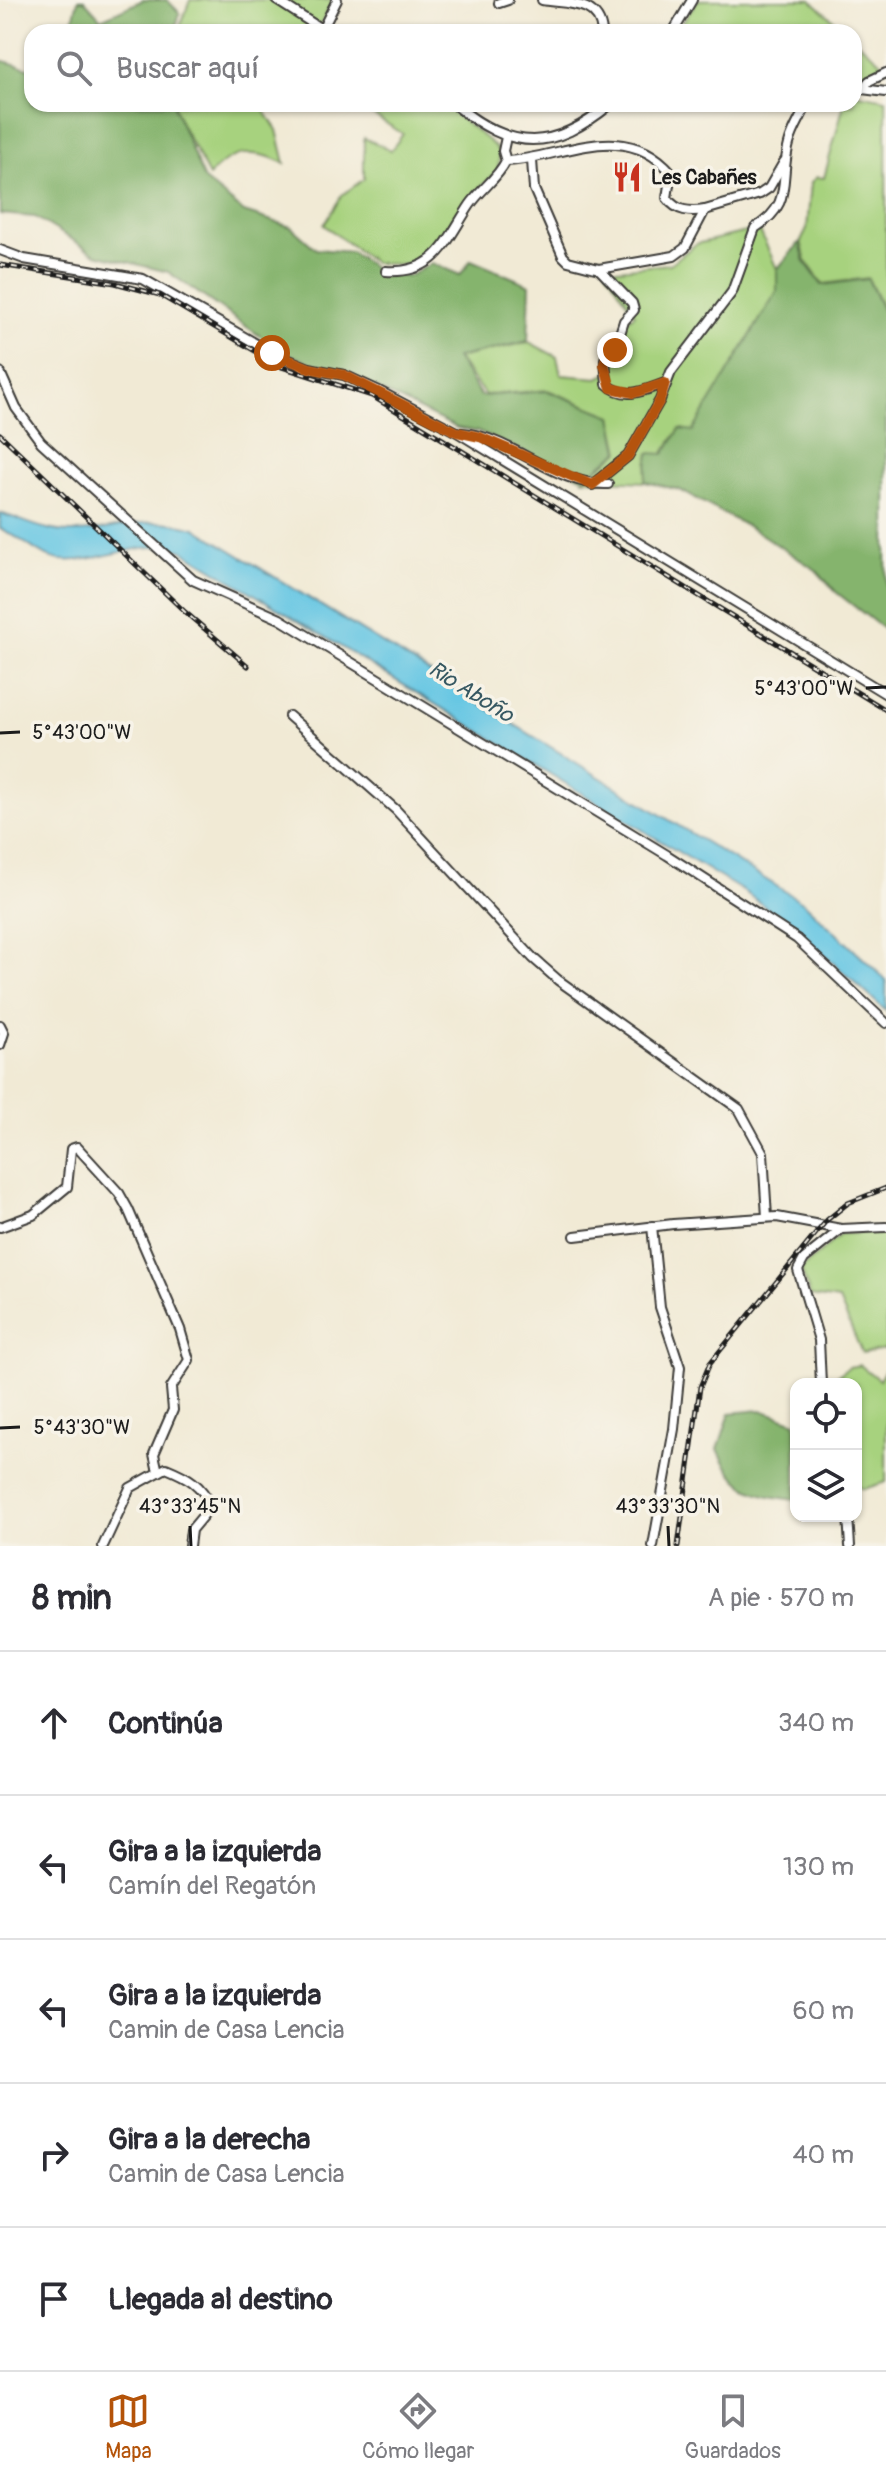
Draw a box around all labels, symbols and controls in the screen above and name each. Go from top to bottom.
search box [24,24,862,112]
icon: search [52,46,96,90]
text: Buscar aquí [116,50,259,87]
restaurant icon: Les Cabañes [610,160,644,194]
place label: Les Cabañes [651,165,757,190]
route end [597,332,633,368]
route start [254,335,290,371]
water label: Rio Aboño [423,655,520,730]
text: 5°43'00"W [755,676,853,701]
text: 5°43'00"W [33,720,131,745]
map controls [790,1378,862,1522]
button: locate [790,1378,862,1450]
text: 5°43'30"W [34,1415,130,1440]
button: layers [790,1450,862,1522]
text: 43°33'45"N [139,1494,241,1519]
text: 43°33'30"N [616,1494,720,1519]
text: 8 min [32,1577,112,1620]
text: A pie · 570 m [708,1582,854,1614]
icon: ahead [32,1701,76,1745]
text: Continúa [108,1705,223,1742]
text: 340 m [778,1707,854,1739]
text: Gira a la izquierda [108,1833,321,1870]
icon: left [32,1845,76,1889]
text: 130 m [783,1851,854,1883]
text: Camín del Regatón [108,1870,316,1902]
text: Gira a la izquierda [108,1977,321,2014]
icon: left [32,1989,76,2033]
text: 60 m [792,1995,854,2027]
text: Camin de Casa Lencia [108,2014,345,2046]
text: Gira a la derecha [108,2121,310,2158]
icon: right [32,2133,76,2177]
text: 40 m [792,2139,854,2171]
text: Camin de Casa Lencia [108,2158,345,2190]
icon: arrive [32,2277,76,2321]
text: Llegada al destino [108,2281,333,2318]
tab: Mapa [105,2389,152,2465]
tab: Cómo llegar [362,2389,474,2465]
tab: Guardados [685,2389,781,2465]

